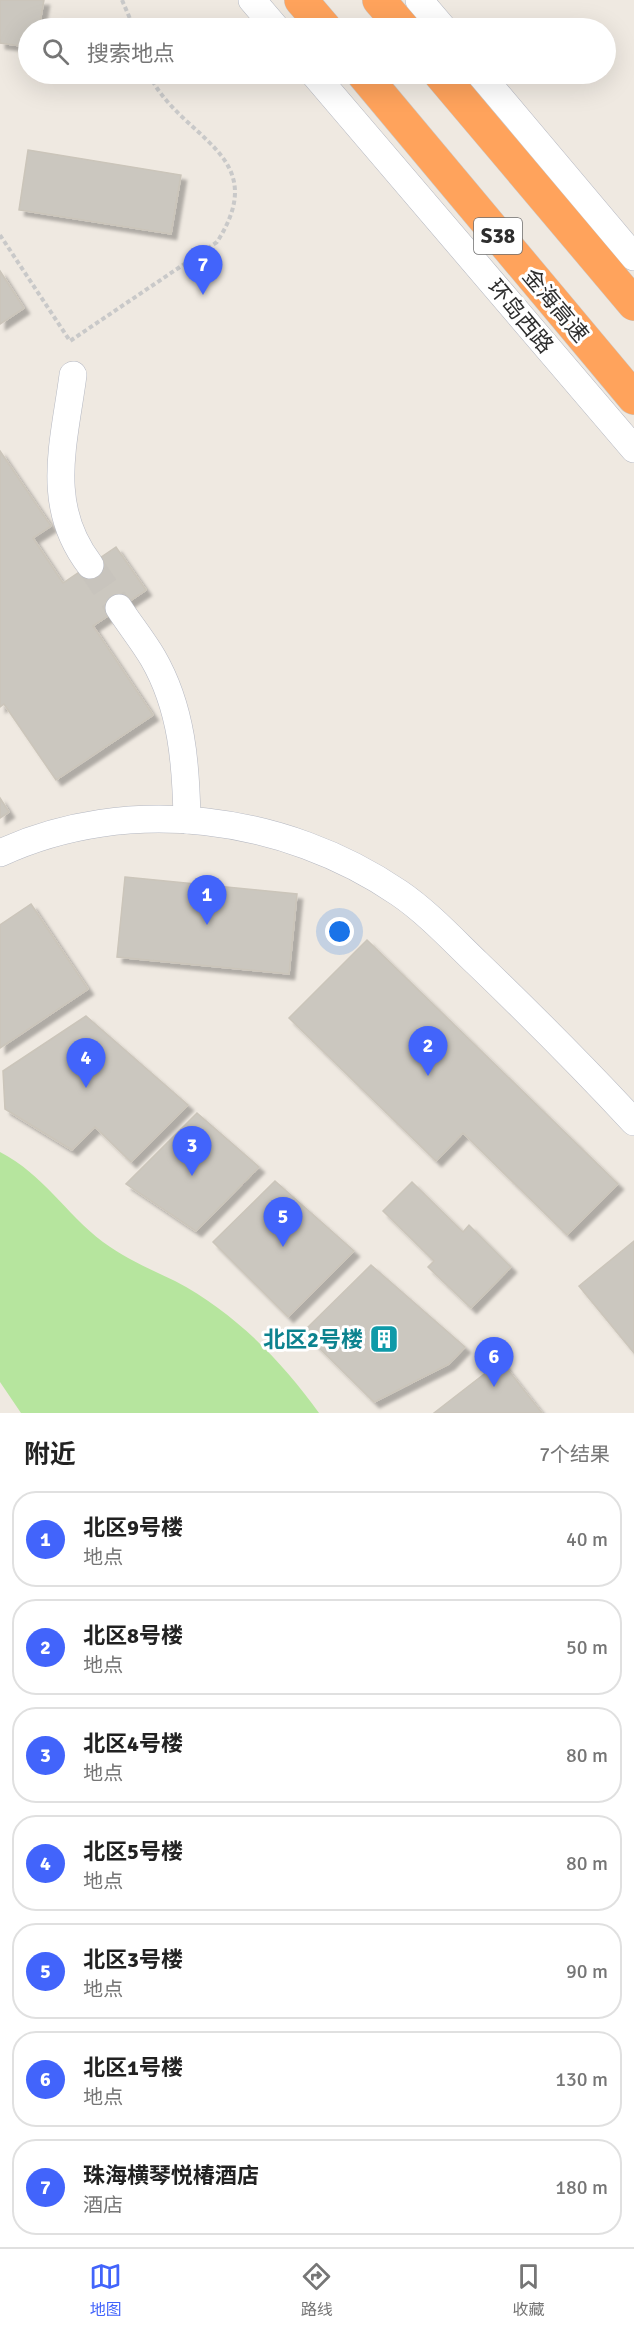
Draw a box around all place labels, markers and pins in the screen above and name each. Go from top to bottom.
pin: 7 [184,246,222,295]
pin: 1 [188,876,226,925]
pin: 2 [408,1026,448,1076]
pin: 4 [66,1038,106,1088]
pin: 3 [172,1126,212,1176]
pin: 5 [264,1198,302,1247]
building icon: 北区2号楼 [368,1323,400,1355]
place label: 北区2号楼 [263,1326,363,1353]
pin: 6 [474,1338,514,1387]

